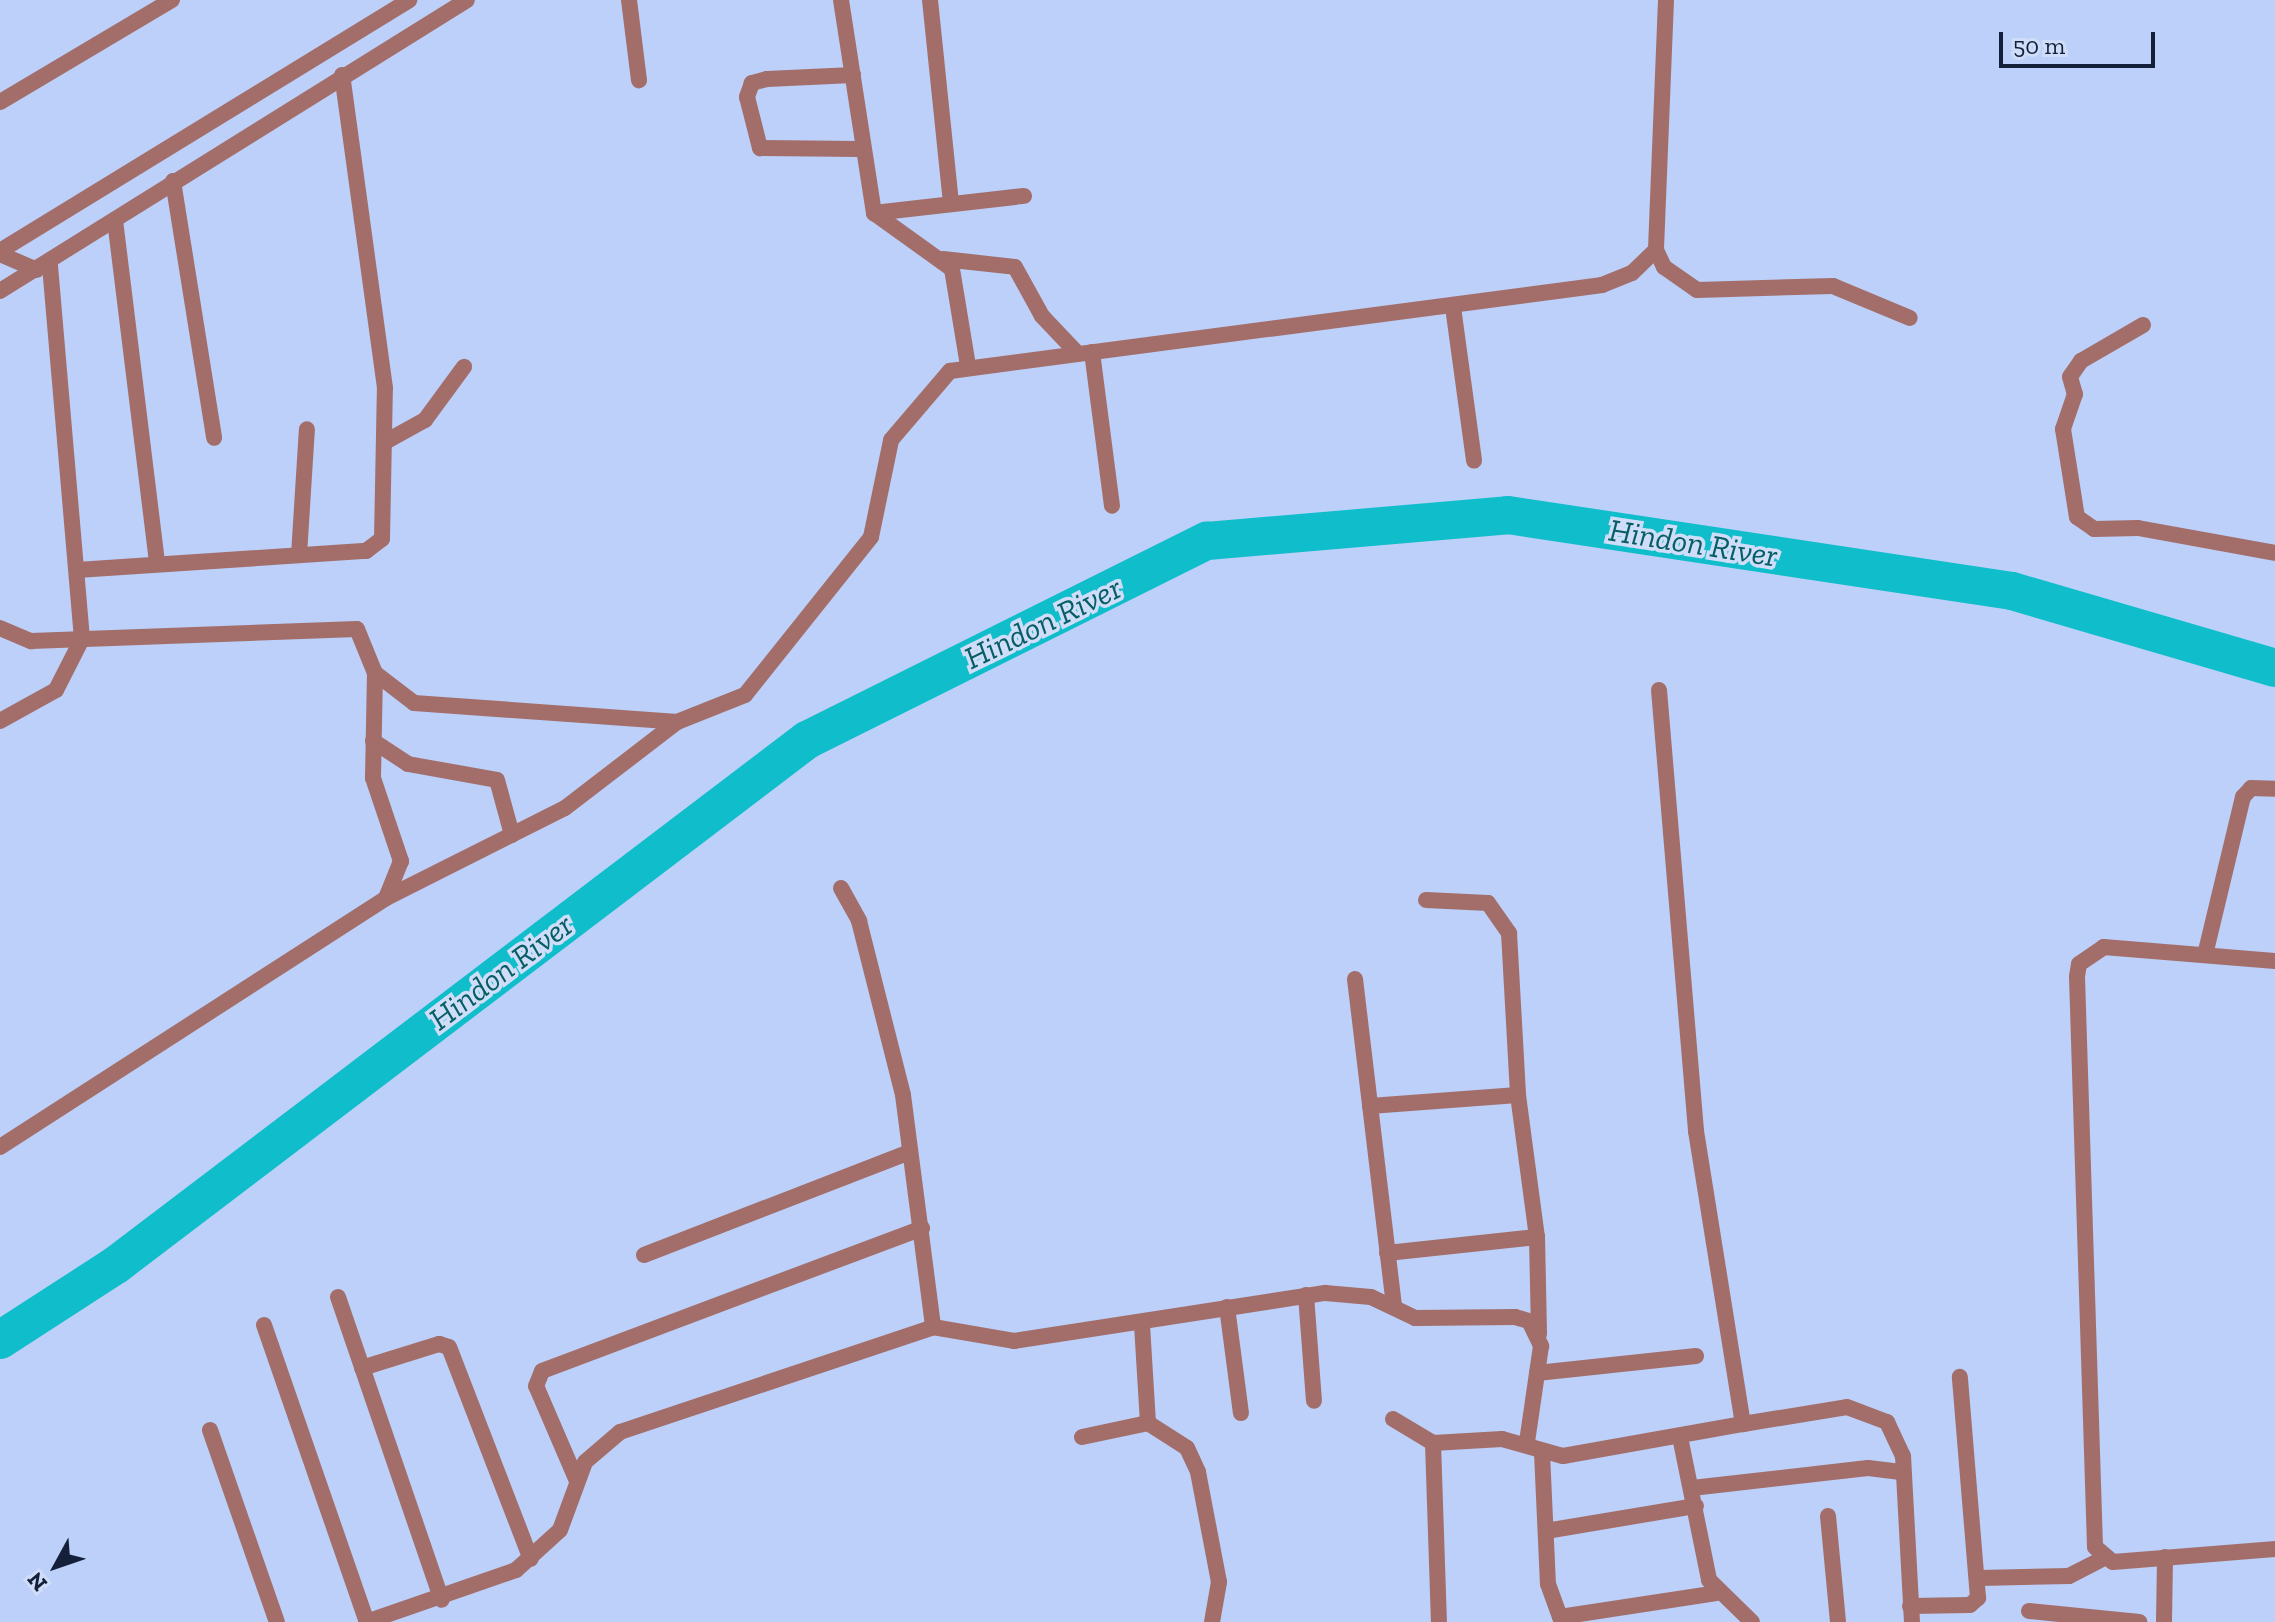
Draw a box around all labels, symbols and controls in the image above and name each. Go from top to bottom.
scale bar [2003,16,2159,66]
text: 50 m [2013,31,2065,60]
water label: Hindon River [1606,511,1780,575]
water label: Hindon River [958,568,1128,678]
water label: Hindon River [421,905,581,1039]
north arrow [16,1526,96,1606]
text: N [22,1567,53,1597]

